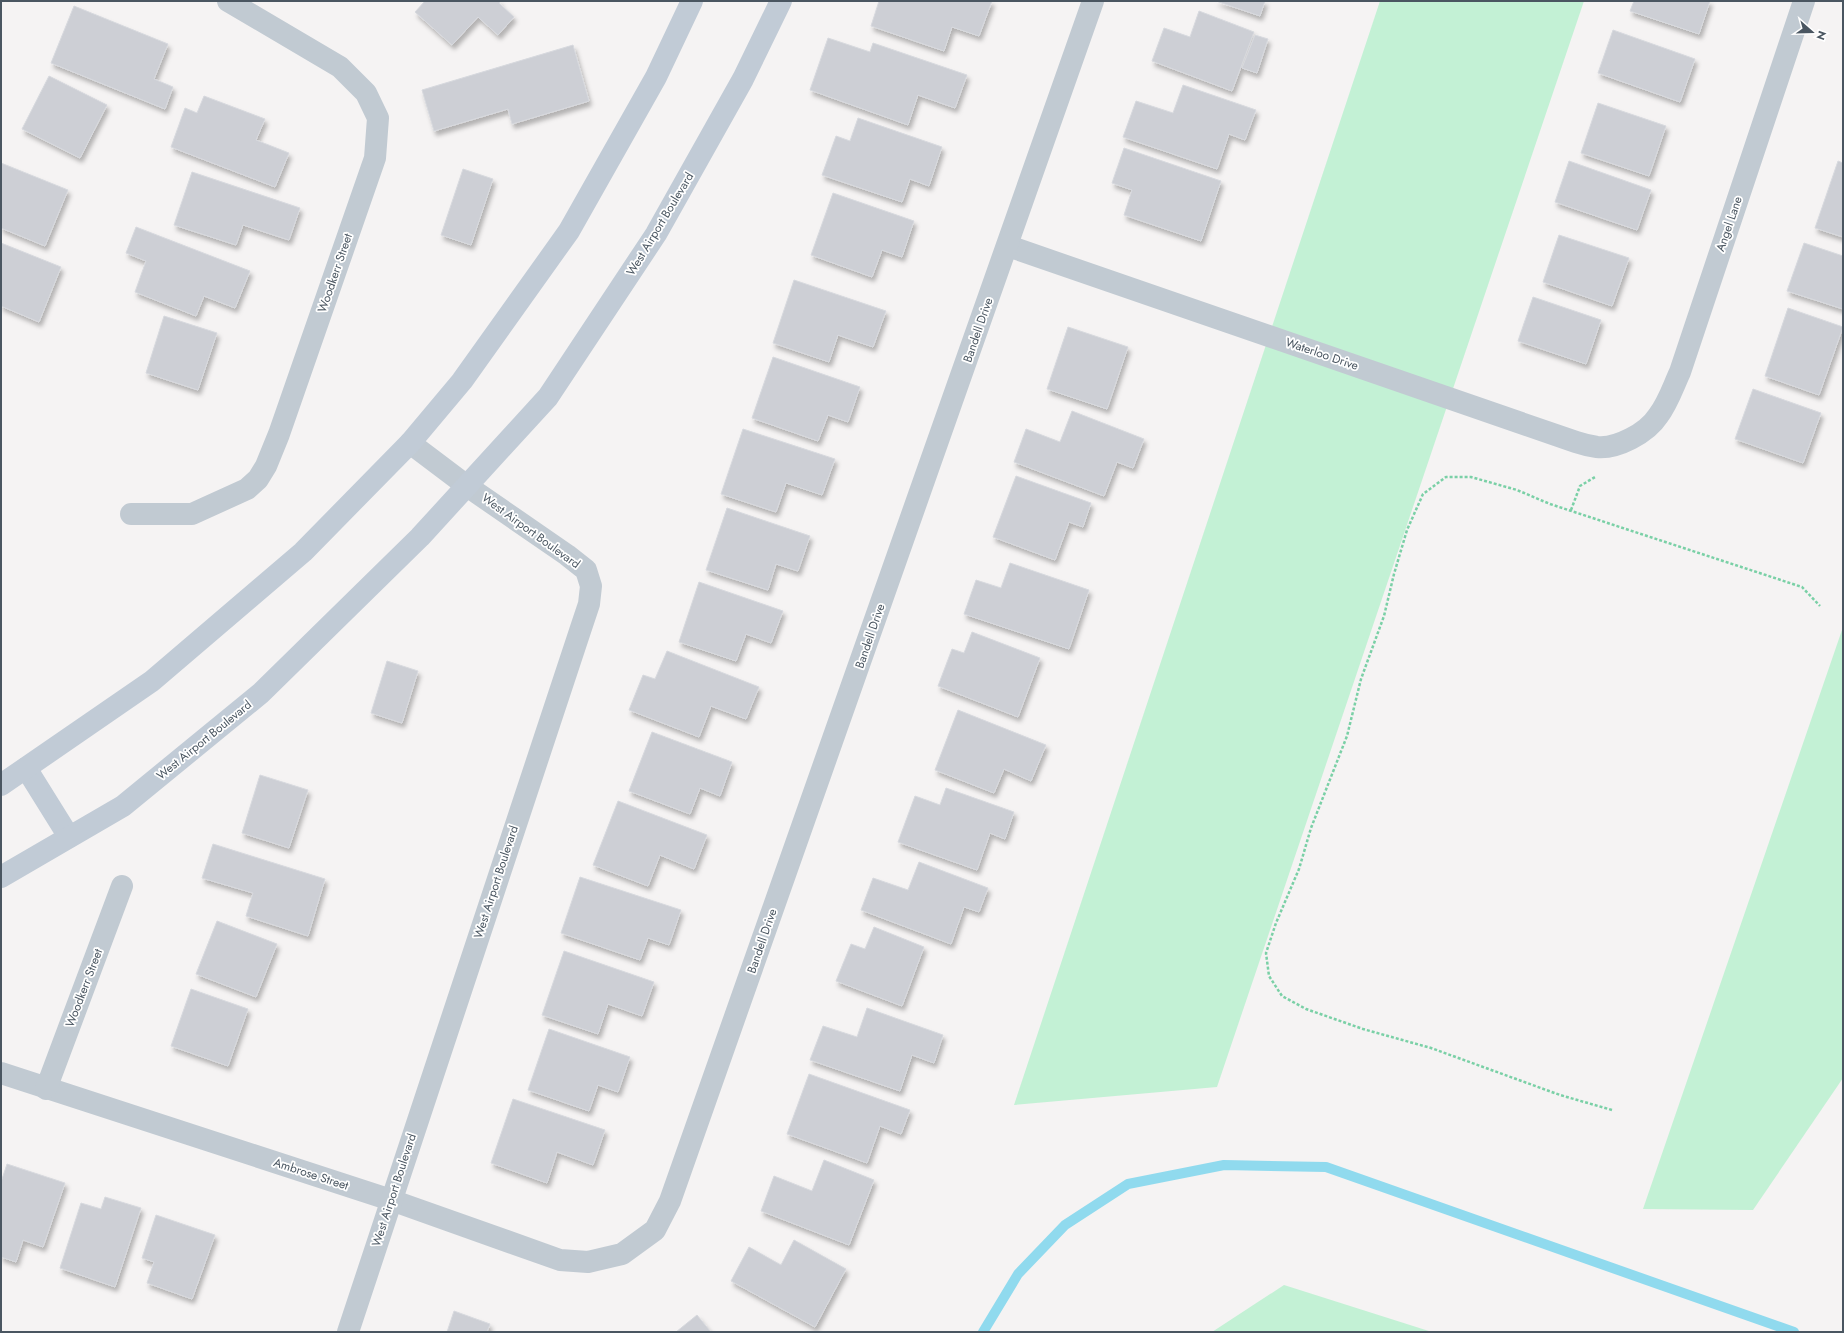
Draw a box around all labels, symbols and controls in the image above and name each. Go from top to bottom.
north arrow [1792,12,1832,52]
text: N [1812,29,1830,42]
street label: West Airport Boulevard [622,169,698,279]
street label: Angel Lane [1711,194,1747,254]
street label: Woodkerr Street [313,231,357,315]
street label: Bandell Drive [958,295,998,365]
street label: Waterloo Drive [1283,333,1361,375]
street label: West Airport Boulevard [478,489,584,573]
street label: Bandell Drive [850,601,890,671]
street label: West Airport Boulevard [153,696,255,784]
street label: West Airport Boulevard [469,823,523,941]
street label: Bandell Drive [742,906,782,976]
street label: Woodkerr Street [61,946,107,1030]
street label: West Airport Boulevard [367,1131,421,1249]
street label: Ambrose Street [271,1153,351,1195]

